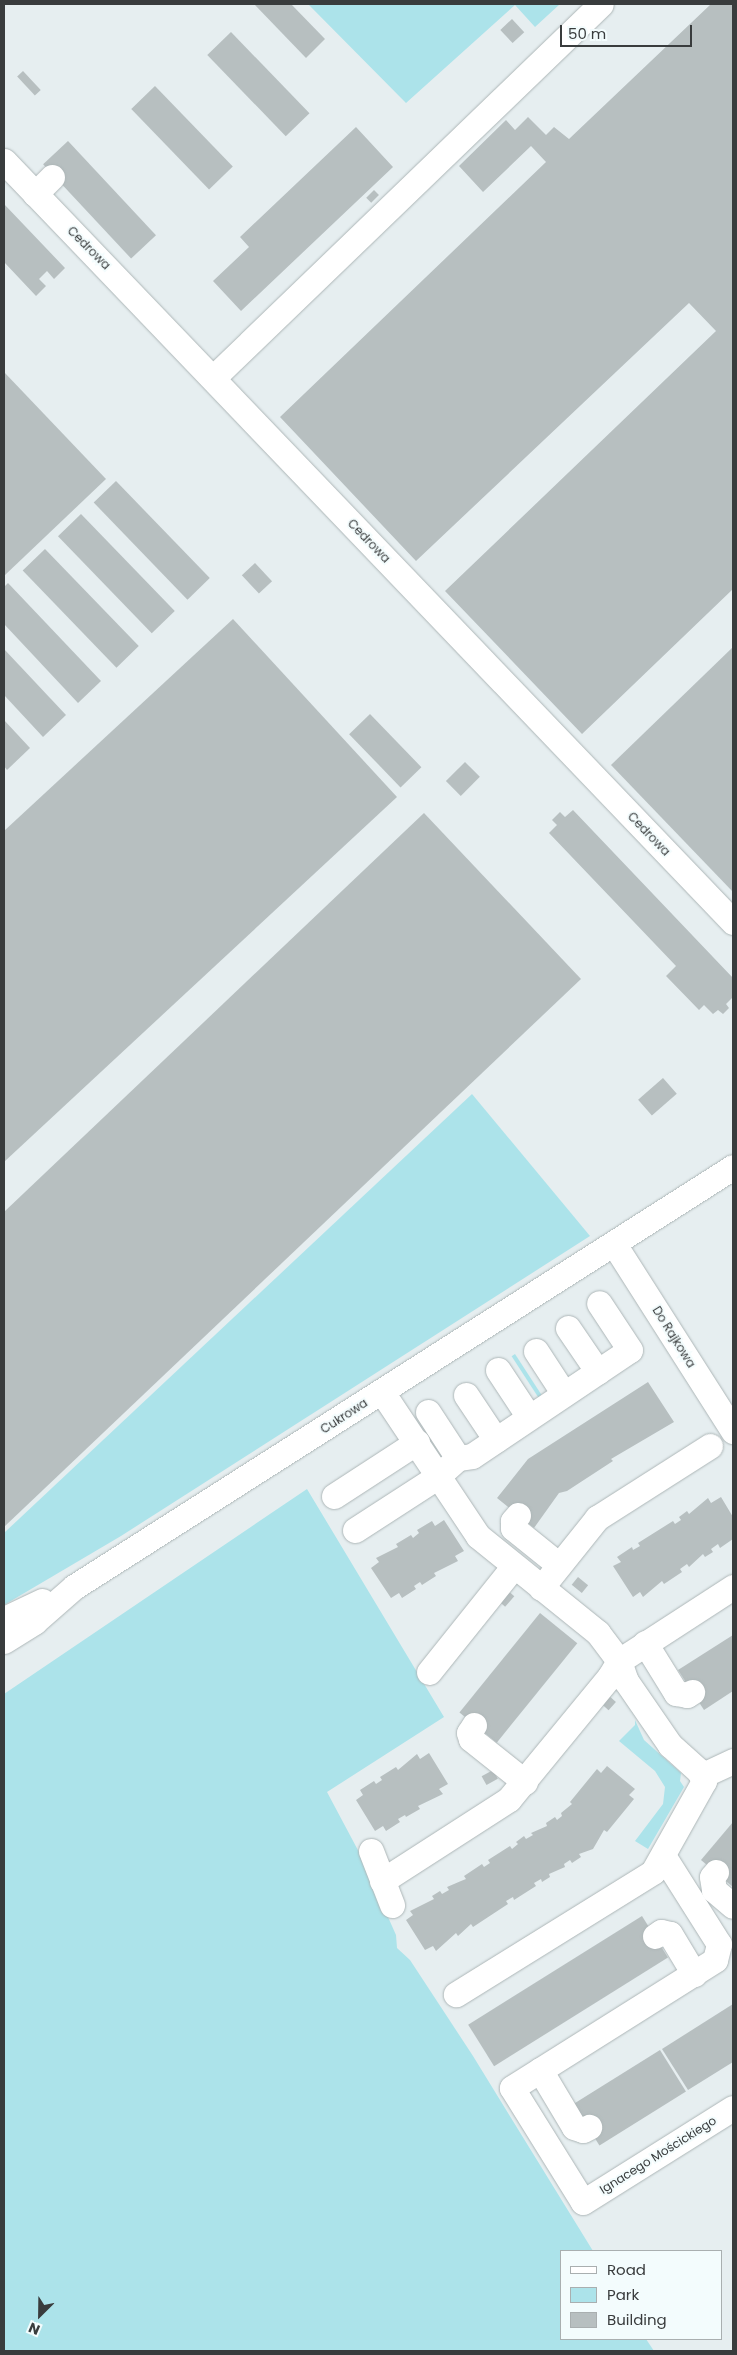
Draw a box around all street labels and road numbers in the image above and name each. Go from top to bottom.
street label: Cedrowa [64,223,114,273]
street label: Cedrowa [345,516,393,566]
street label: Cedrowa [625,809,673,859]
street label: Do Rajkowa [649,1304,699,1370]
street label: Cukrowa [318,1395,370,1437]
street label: Ignacego Mościckiego [597,2113,719,2197]

